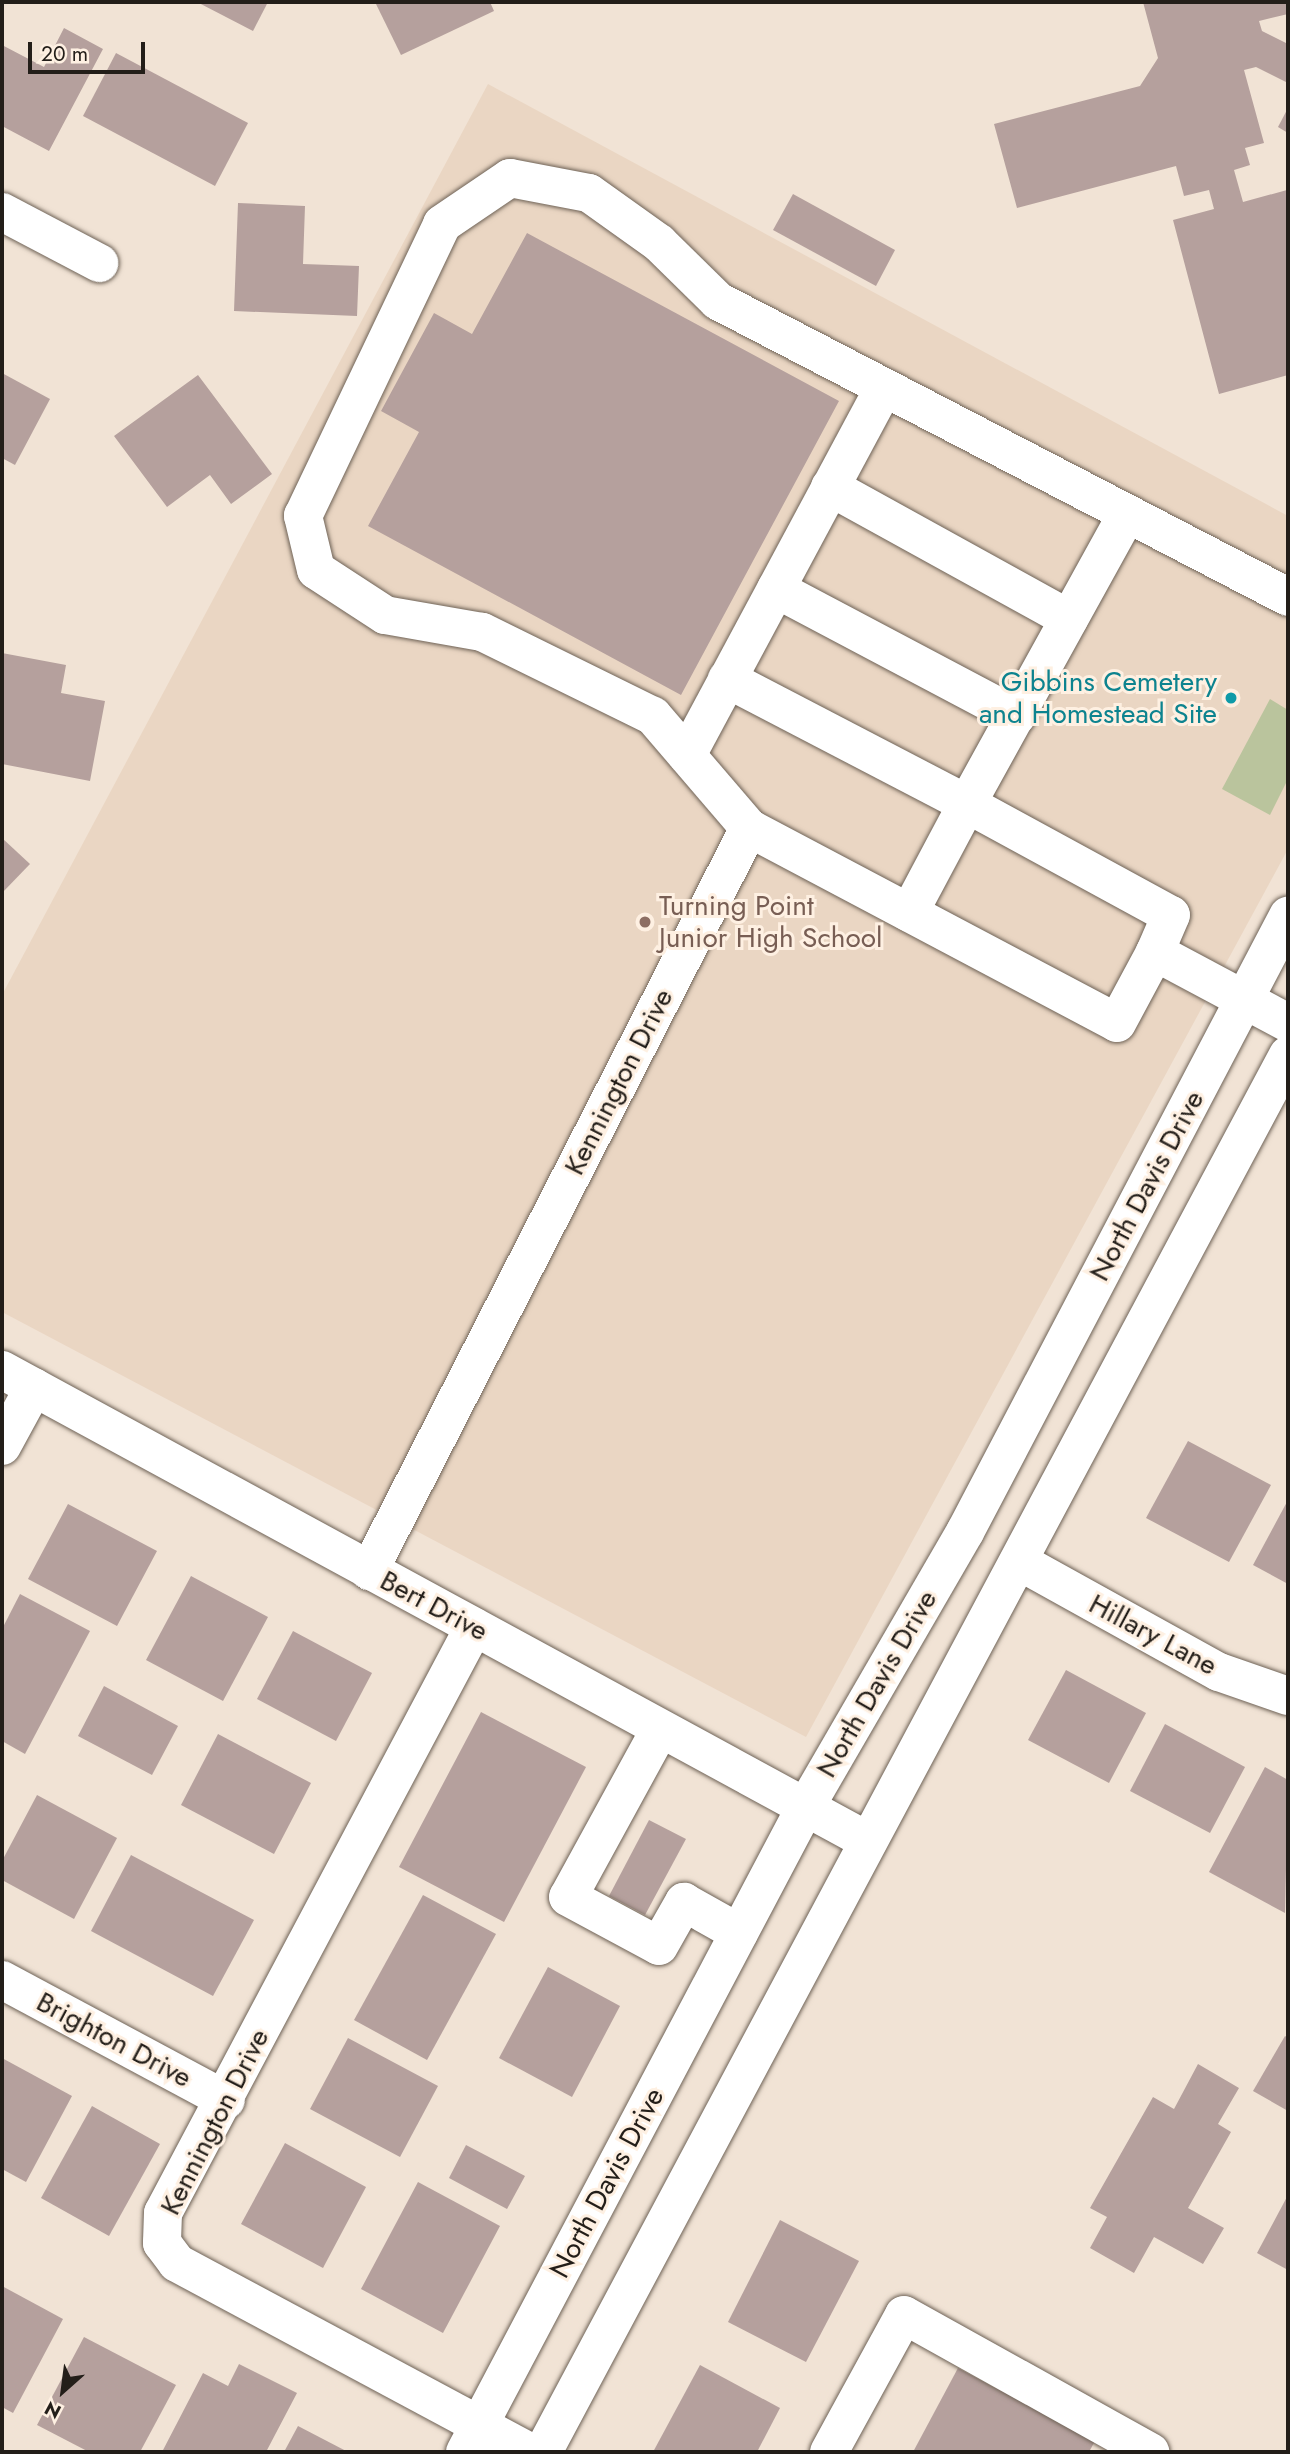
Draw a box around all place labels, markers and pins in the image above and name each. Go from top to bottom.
place label: Gibbins Cemetery and Homestead Site [979,665,1217,731]
marker: Gibbins Cemetery and Homestead Site [1223,690,1239,706]
place label: Turning Point Junior High School [659,889,882,955]
marker: Turning Point Junior High School [637,914,653,930]

